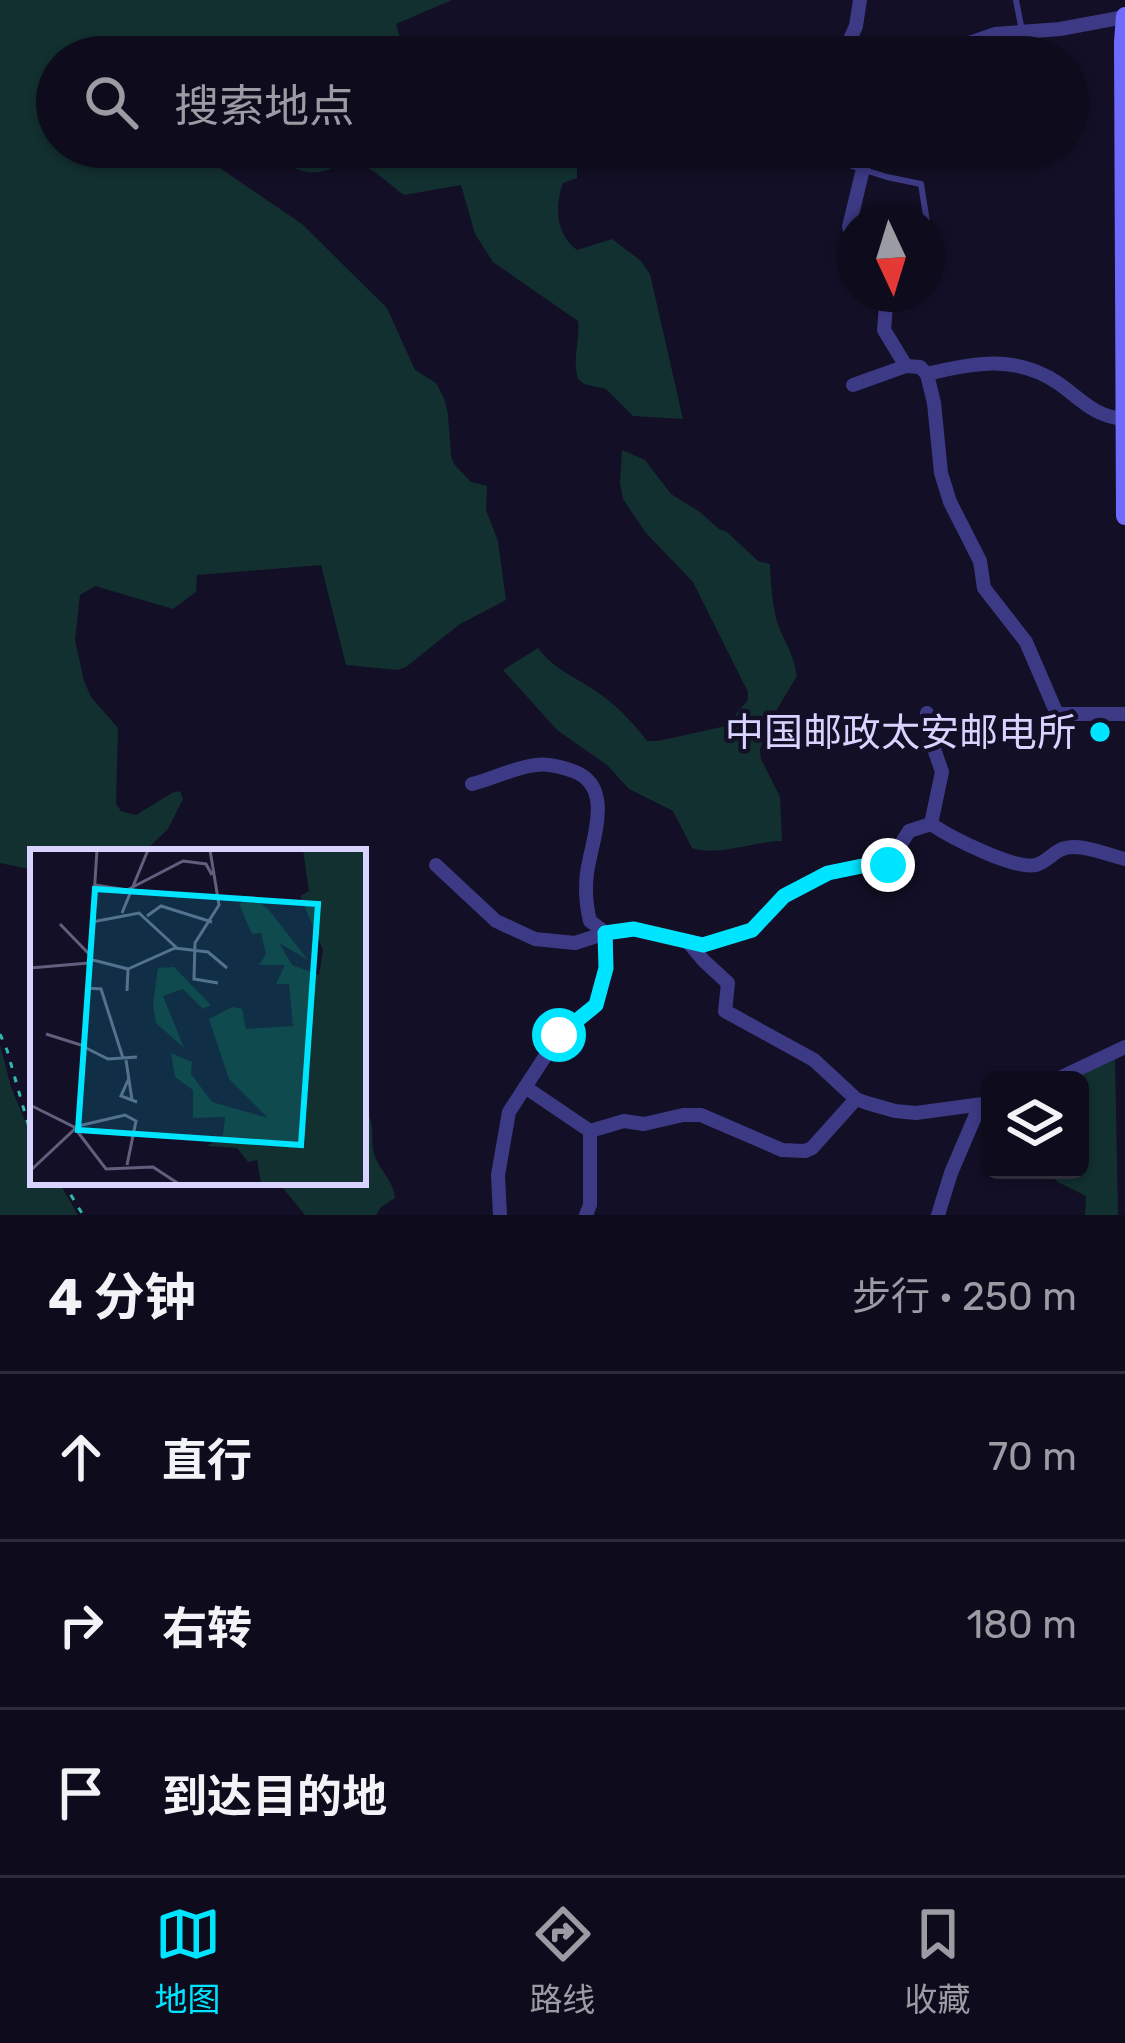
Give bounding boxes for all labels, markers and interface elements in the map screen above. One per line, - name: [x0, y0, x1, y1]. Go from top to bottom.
- search box: [36, 36, 1089, 168]
- icon: search: [78, 69, 144, 135]
- text: 搜索地点: [174, 80, 354, 133]
- north arrow: [837, 204, 945, 312]
- place label: 中国邮政太安邮电所: [725, 710, 1076, 756]
- marker: 中国邮政太安邮电所: [1087, 719, 1113, 745]
- route end: [861, 838, 915, 892]
- inset map: [30, 849, 366, 1185]
- route start: [532, 1008, 586, 1062]
- map controls: [981, 1071, 1089, 1179]
- button: layers: [981, 1071, 1089, 1179]
- text: 4 分钟: [48, 1267, 196, 1328]
- text: 步行 · 250 m: [852, 1274, 1077, 1320]
- icon: ahead: [48, 1424, 114, 1490]
- text: 直行: [162, 1434, 252, 1487]
- text: 70 m: [988, 1434, 1077, 1480]
- icon: right: [48, 1592, 114, 1658]
- text: 右转: [162, 1602, 252, 1655]
- text: 180 m: [967, 1602, 1077, 1648]
- icon: arrive: [48, 1760, 114, 1826]
- text: 到达目的地: [162, 1770, 387, 1823]
- tab: 地图: [155, 1901, 221, 2021]
- tab: 路线: [530, 1901, 596, 2021]
- tab: 收藏: [905, 1901, 971, 2021]

